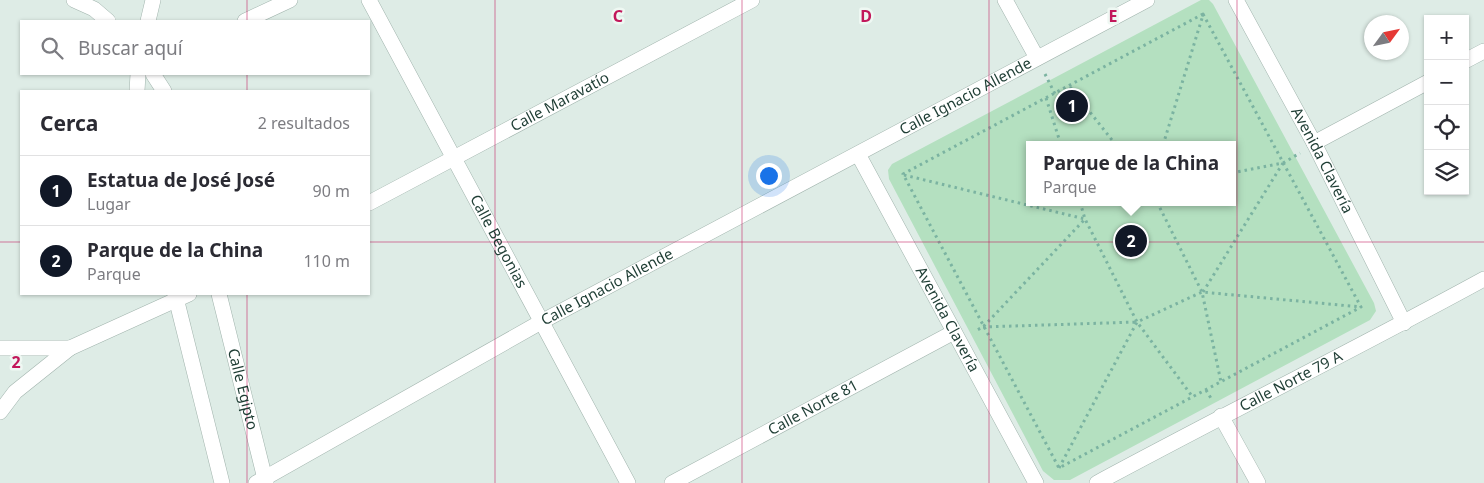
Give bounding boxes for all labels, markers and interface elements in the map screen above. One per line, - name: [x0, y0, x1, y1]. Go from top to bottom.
- text: C: [613, 5, 623, 27]
- text: D: [860, 5, 872, 27]
- text: E: [1109, 5, 1118, 27]
- north arrow: [1364, 15, 1409, 60]
- map controls: [1424, 15, 1469, 195]
- button: +: [1424, 15, 1469, 60]
- search box: [20, 20, 370, 75]
- icon: search: [38, 34, 66, 62]
- text: Buscar aquí: [78, 35, 183, 61]
- street label: Calle Ignacio Allende: [895, 52, 1035, 139]
- button: −: [1424, 60, 1469, 105]
- street label: Calle Maravatío: [507, 67, 612, 135]
- pin: 1: [1056, 87, 1088, 125]
- street label: Avenida Clavería: [1287, 103, 1358, 216]
- button: locate: [1424, 105, 1469, 150]
- text: Cerca: [40, 109, 98, 137]
- text: 2 resultados: [258, 112, 350, 134]
- popup: [1026, 141, 1236, 206]
- text: Parque de la China: [1043, 150, 1219, 176]
- button: layers: [1424, 150, 1469, 195]
- your location: [756, 163, 782, 189]
- text: Estatua de José José: [87, 167, 275, 193]
- text: Parque: [1043, 176, 1097, 198]
- text: 1: [51, 180, 61, 202]
- text: 90 m: [313, 180, 350, 202]
- street label: Calle Begonias: [466, 191, 533, 291]
- text: Lugar: [87, 193, 131, 215]
- pin: 2: [1115, 222, 1147, 260]
- text: Parque de la China: [87, 237, 263, 263]
- street label: Calle Ignacio Allende: [537, 243, 676, 329]
- text: 2: [51, 250, 61, 272]
- text: 110 m: [303, 250, 350, 272]
- text: Parque: [87, 263, 141, 285]
- street label: Avenida Clavería: [912, 263, 985, 375]
- street label: Calle Norte 79 A: [1236, 345, 1346, 415]
- street label: Calle Egipto: [224, 346, 263, 432]
- text: 2: [11, 351, 21, 373]
- street label: Calle Norte 81: [764, 374, 861, 439]

